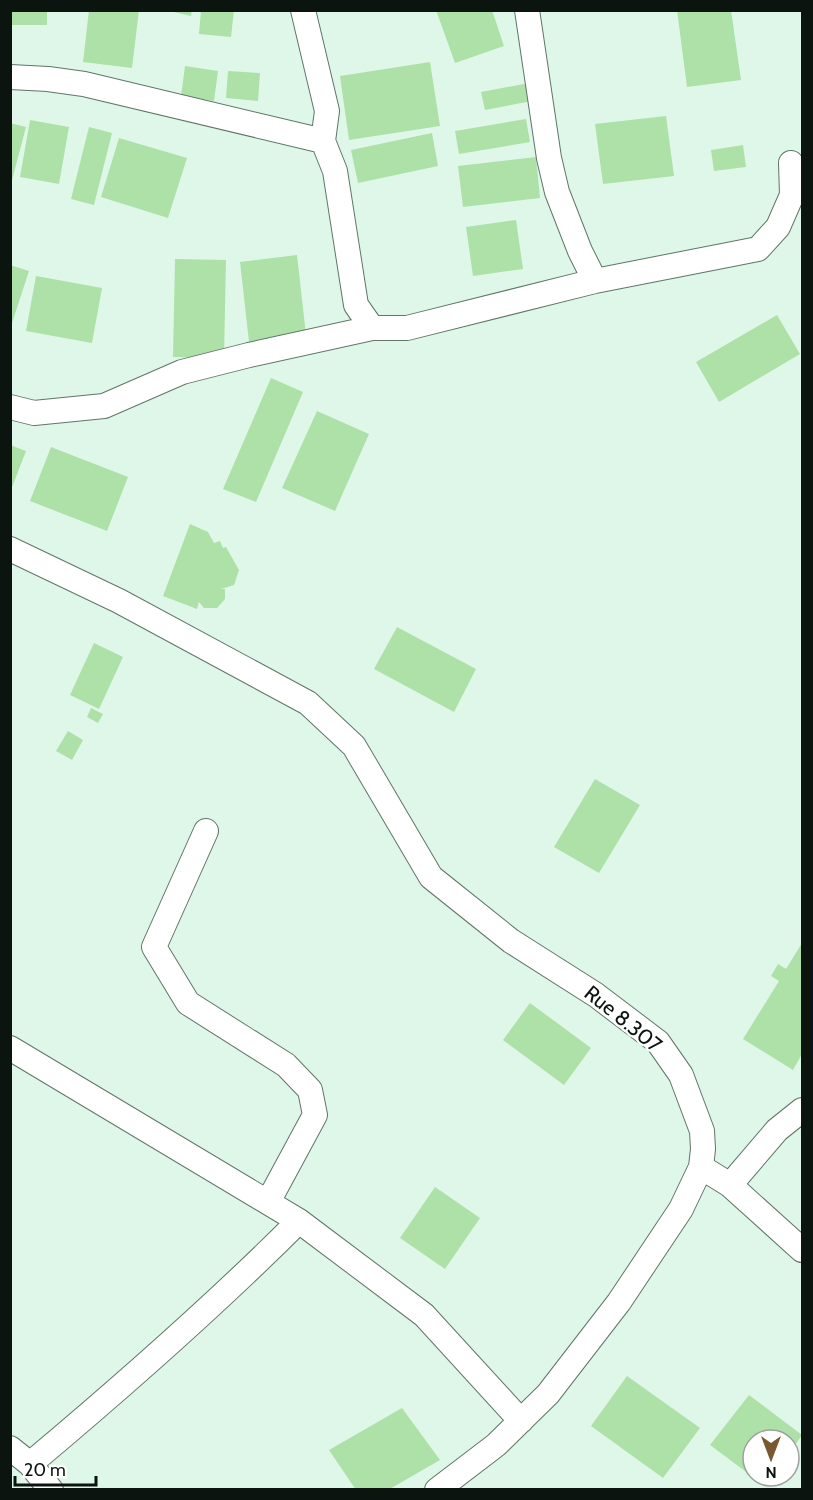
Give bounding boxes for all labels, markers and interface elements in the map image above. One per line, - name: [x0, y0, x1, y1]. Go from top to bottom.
- street label: Rue 8.307: [580, 980, 667, 1058]
- north arrow: [741, 1428, 801, 1488]
- scale bar: [15, 1449, 96, 1487]
- text: 20 m: [24, 1459, 66, 1481]
- text: N: [765, 1463, 777, 1482]

